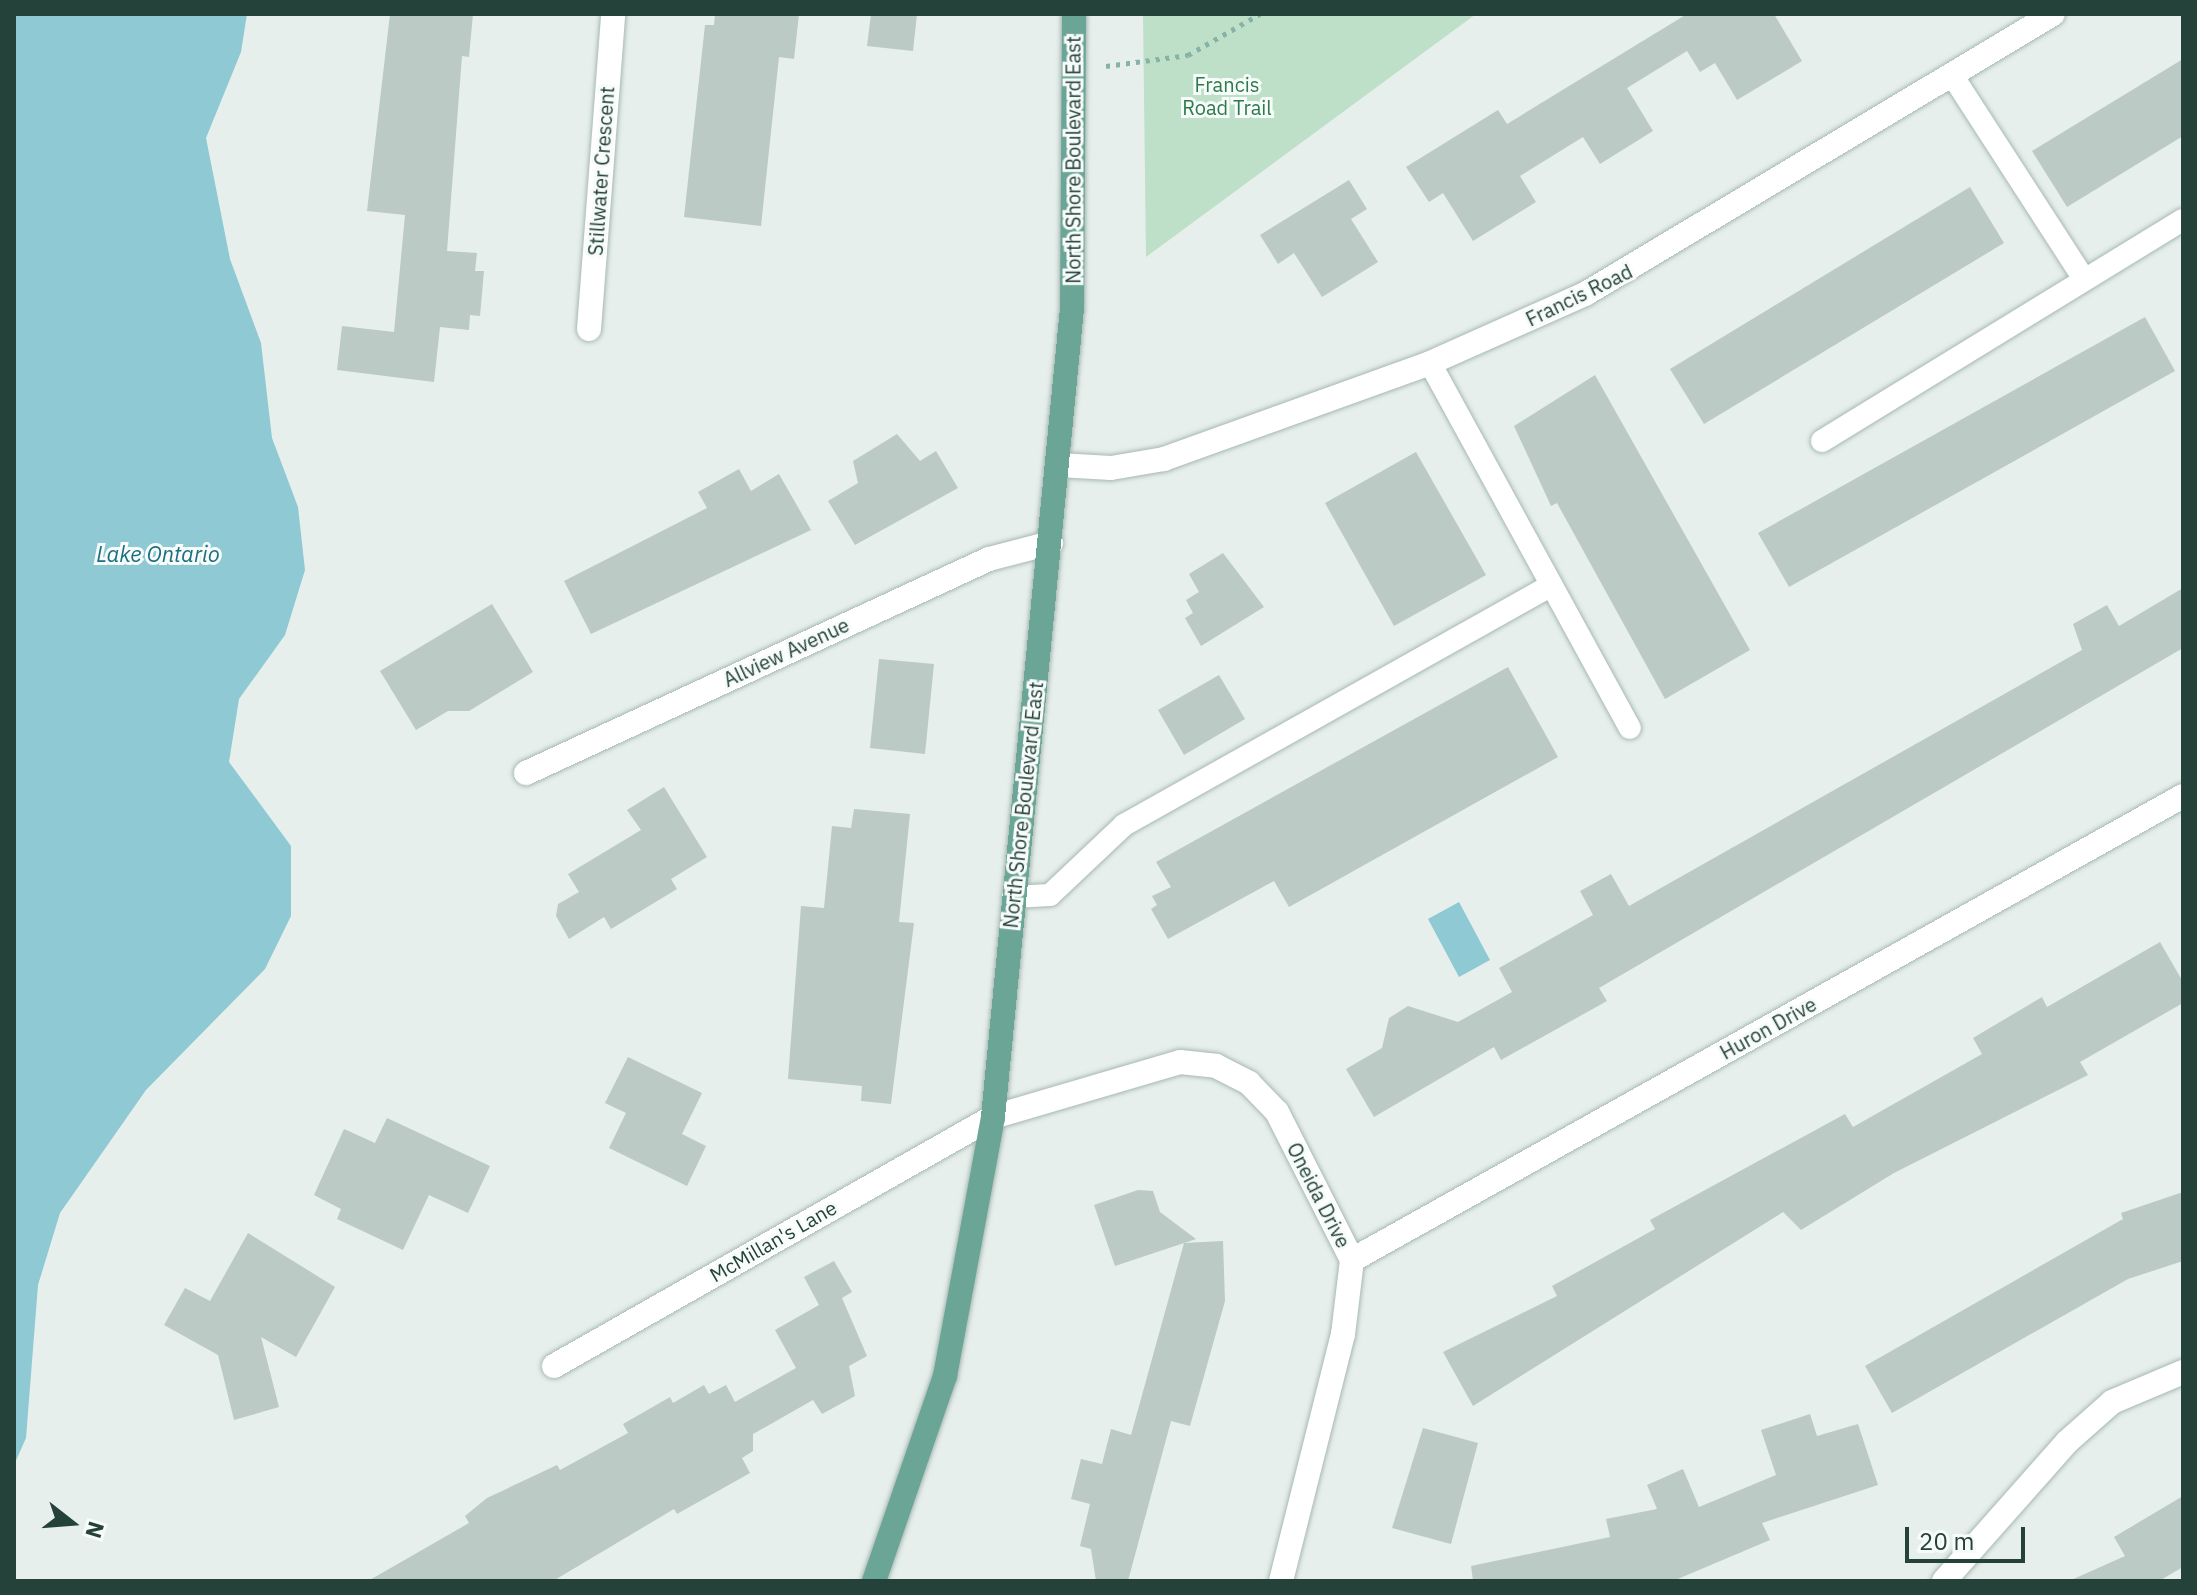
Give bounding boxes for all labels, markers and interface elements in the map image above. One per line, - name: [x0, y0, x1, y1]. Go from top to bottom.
- street label: North Shore Boulevard East: [1061, 36, 1085, 284]
- park label: Francis Road Trail: [1182, 72, 1272, 119]
- street label: Stillwater Crescent: [583, 85, 619, 257]
- street label: Francis Road: [1522, 259, 1636, 331]
- water label: Lake Ontario: [96, 541, 220, 567]
- street label: Allview Avenue: [719, 612, 853, 692]
- street label: North Shore Boulevard East: [998, 681, 1048, 929]
- street label: Huron Drive: [1716, 992, 1820, 1064]
- street label: Oneida Drive: [1282, 1138, 1356, 1252]
- street label: McMillan's Lane: [705, 1195, 841, 1287]
- north arrow: [32, 1483, 112, 1563]
- scale bar: [1909, 1511, 2029, 1561]
- text: N: [79, 1518, 112, 1542]
- text: 20 m: [1919, 1525, 1974, 1557]

